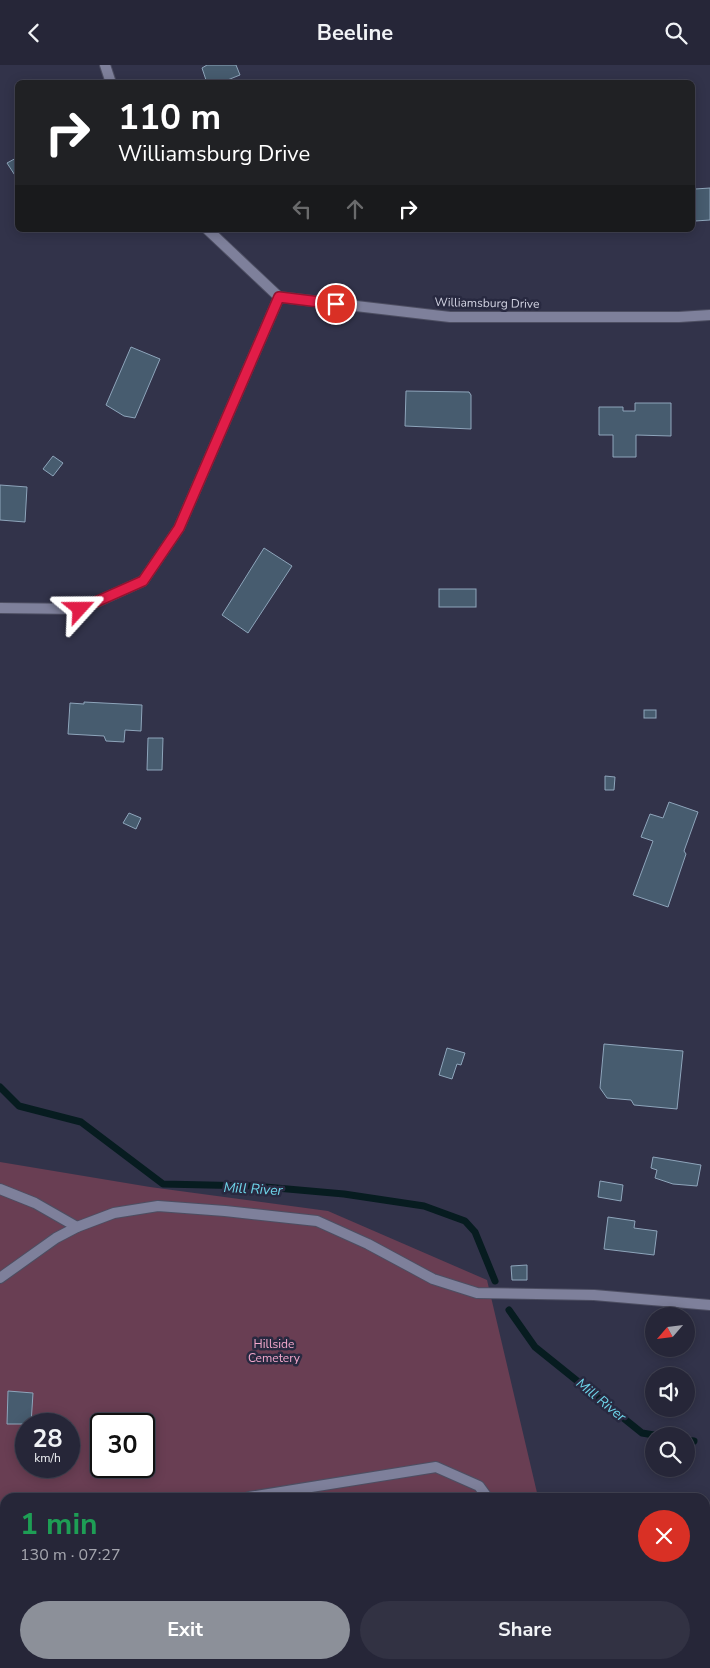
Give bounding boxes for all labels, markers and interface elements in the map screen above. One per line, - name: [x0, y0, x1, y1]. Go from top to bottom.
- text: Beeline: [317, 18, 393, 48]
- icon: back: [20, 19, 48, 47]
- icon: search: [662, 19, 690, 47]
- text: 110 m: [118, 94, 221, 141]
- icon: right: [35, 100, 100, 165]
- text: Williamsburg Drive: [118, 139, 310, 169]
- icon: left: [288, 195, 316, 223]
- icon: ahead: [341, 195, 369, 223]
- icon: right: [394, 195, 422, 223]
- pin: [315, 283, 357, 325]
- icon: arrive: [322, 290, 350, 318]
- street label: Williamsburg Drive: [434, 294, 540, 312]
- position arrow: [53, 582, 105, 634]
- water label: Mill River: [223, 1178, 284, 1200]
- north arrow: [645, 1307, 695, 1357]
- map controls: [645, 1307, 695, 1477]
- park label: Hillside Cemetery: [248, 1336, 301, 1366]
- button: sound: [645, 1367, 695, 1417]
- water label: Mill River: [572, 1374, 631, 1427]
- speed limit sign: 30: [90, 1413, 155, 1478]
- text: 28: [32, 1422, 63, 1456]
- button: search: [645, 1427, 695, 1477]
- text: km/h: [34, 1450, 61, 1466]
- text: 1 min: [20, 1504, 98, 1545]
- button: close: [638, 1510, 690, 1562]
- text: 130 m · 07:27: [20, 1544, 121, 1566]
- button: Exit: [20, 1601, 350, 1659]
- button: Share: [360, 1601, 690, 1659]

